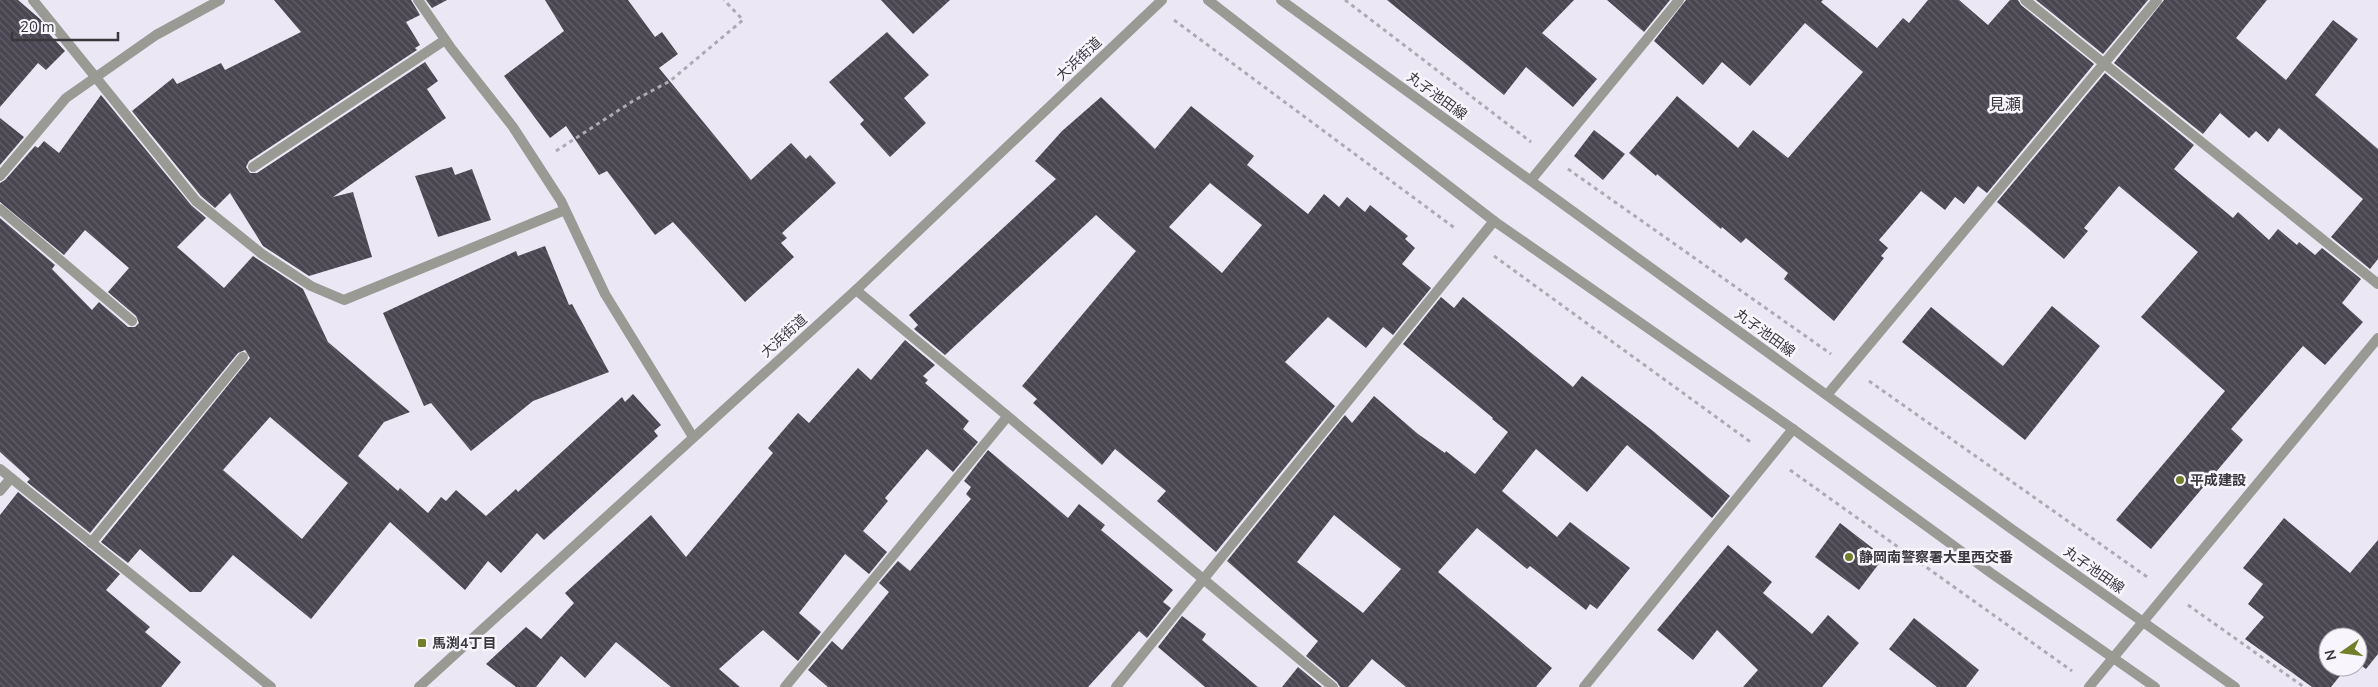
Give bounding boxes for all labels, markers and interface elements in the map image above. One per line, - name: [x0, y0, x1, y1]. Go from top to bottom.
- scale bar: [12, 10, 119, 42]
- text: 20 m: [20, 17, 55, 37]
- street label: 大浜街道: [1052, 33, 1106, 85]
- street label: 丸子池田線: [1403, 68, 1471, 124]
- district label: 見瀬: [1989, 94, 2021, 116]
- street label: 丸子池田線: [1731, 305, 1799, 361]
- street label: 大浜街道: [757, 310, 811, 362]
- place label: 平成建設: [2190, 471, 2246, 490]
- marker: 平成建設: [2174, 474, 2186, 486]
- street label: 丸子池田線: [2060, 542, 2128, 598]
- place label: 静岡南警察署大里西交番: [1859, 548, 2013, 567]
- marker: 静岡南警察署大里西交番: [1843, 551, 1855, 563]
- north arrow: [2318, 627, 2368, 677]
- place label: 馬渕4丁目: [432, 634, 496, 653]
- marker: 馬渕4丁目: [416, 637, 428, 649]
- text: N: [2320, 648, 2341, 662]

